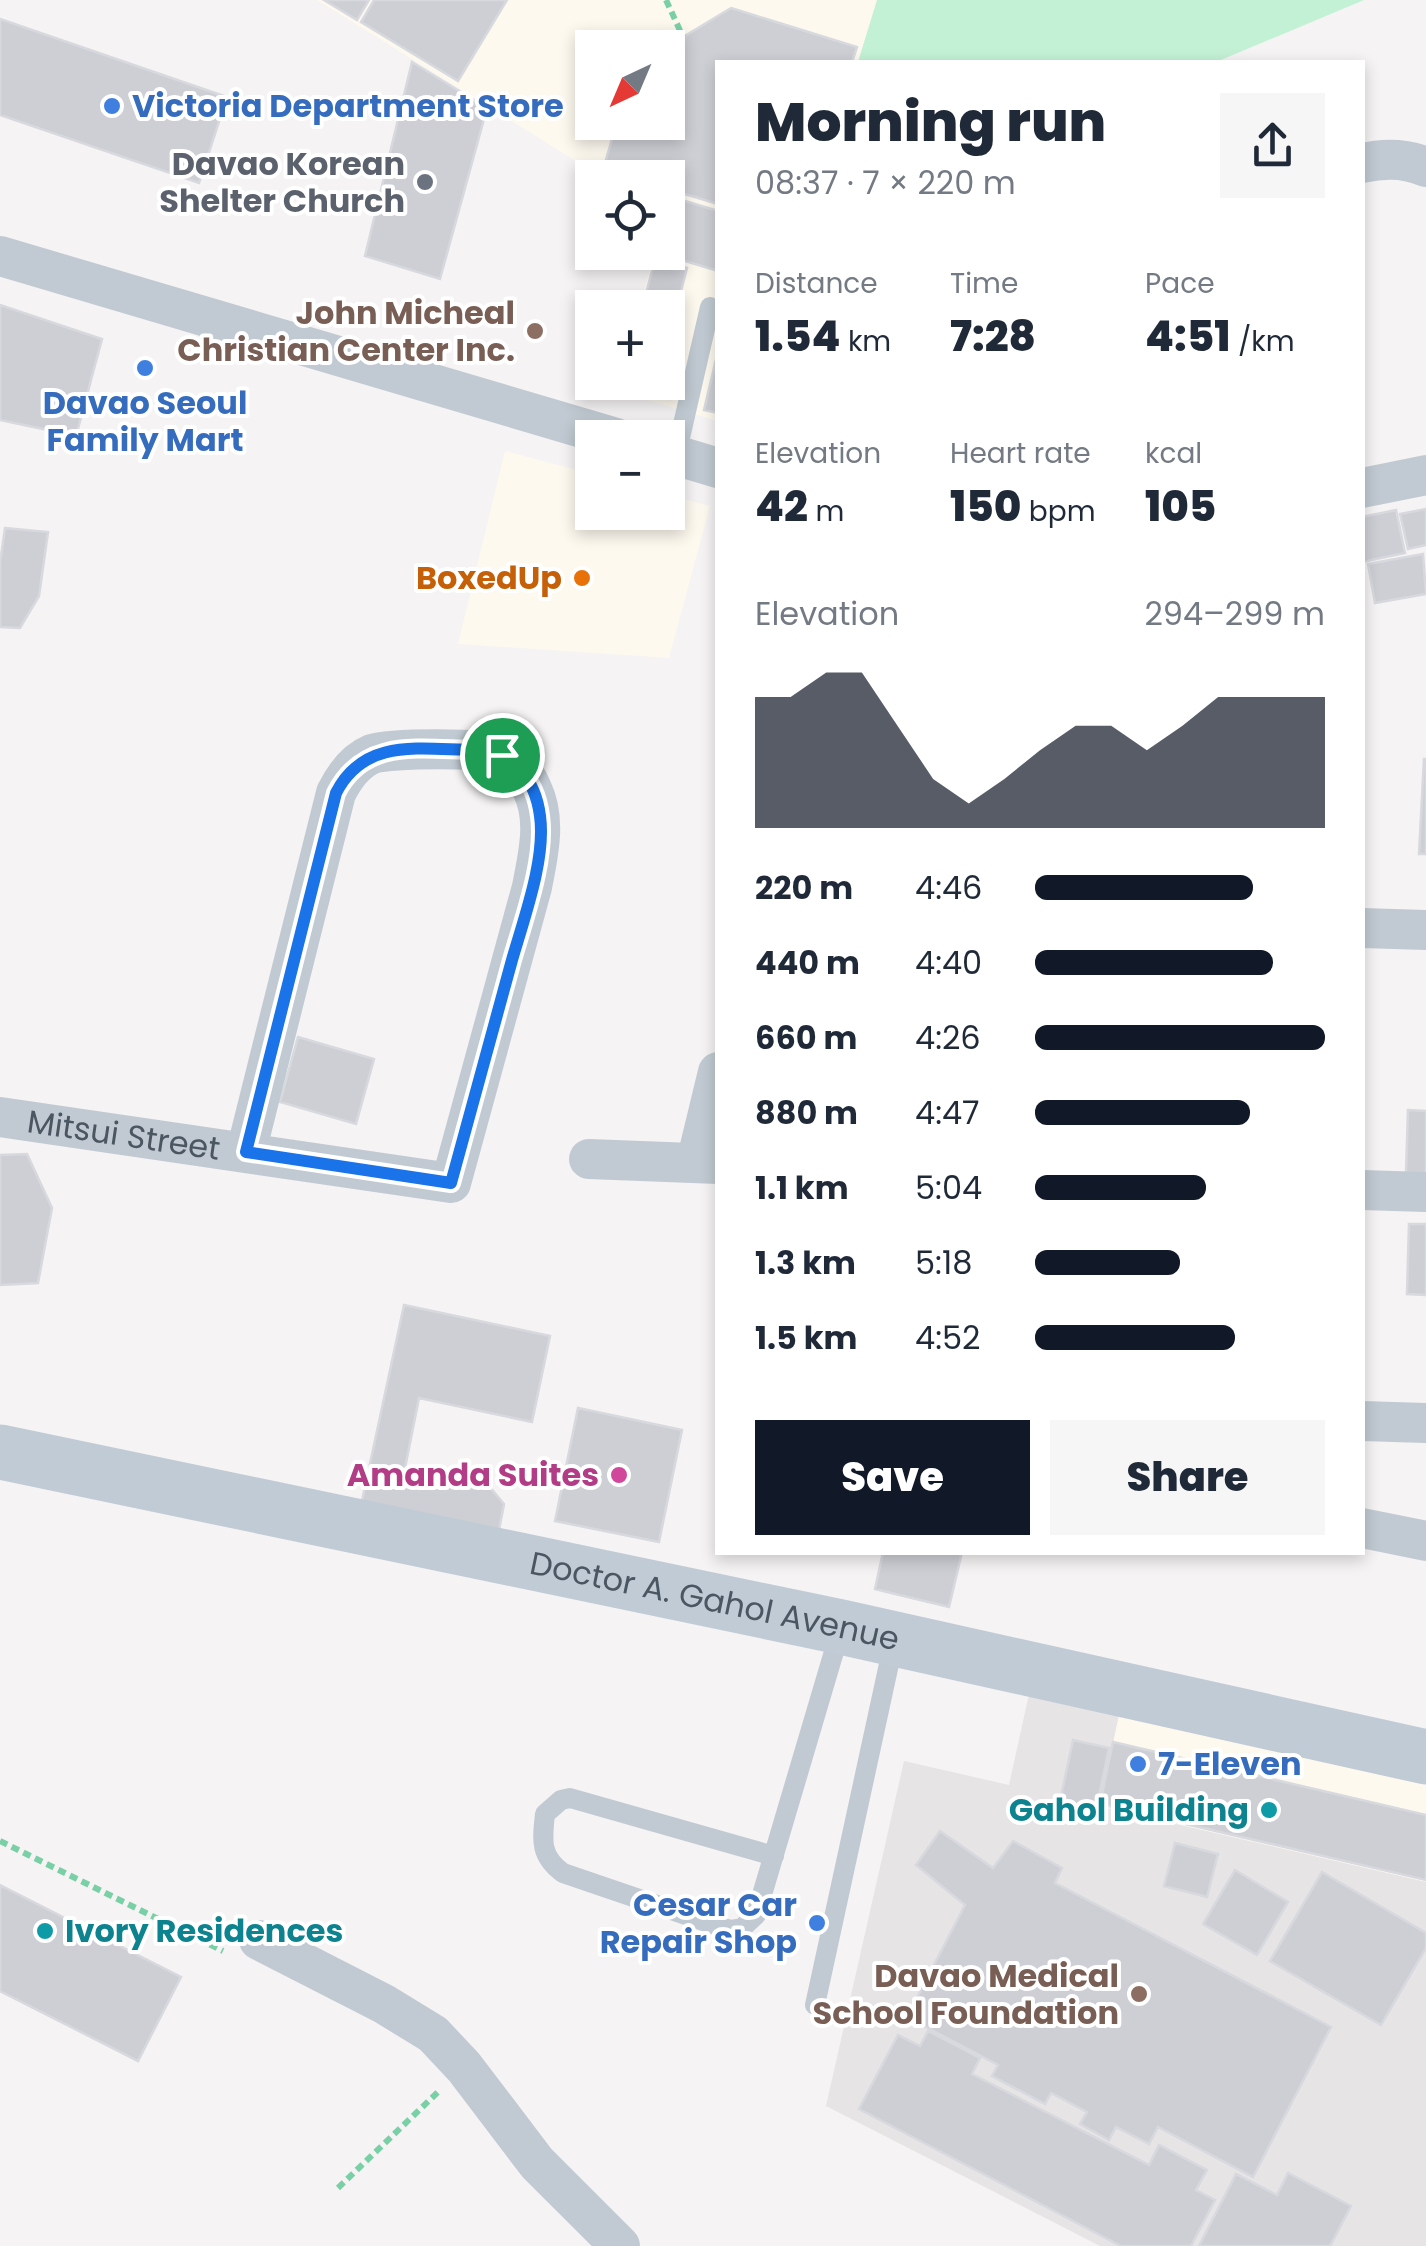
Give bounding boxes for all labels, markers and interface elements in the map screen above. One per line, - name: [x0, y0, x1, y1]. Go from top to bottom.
- north arrow: [575, 30, 685, 140]
- map controls: [575, 30, 685, 530]
- place label: Victoria Department Store: [132, 83, 564, 128]
- text: Morning run: [755, 83, 1106, 160]
- button: share: [1220, 93, 1325, 198]
- marker: Victoria Department Store: [101, 95, 123, 117]
- place label: Davao Korean Shelter Church: [159, 141, 405, 223]
- button: locate: [575, 160, 685, 270]
- text: 08:37 · 7 × 220 m: [755, 160, 1016, 205]
- marker: Davao Korean Shelter Church: [414, 171, 436, 193]
- text: Distance: [755, 264, 878, 303]
- text: Time: [950, 264, 1018, 303]
- text: Pace: [1145, 264, 1215, 303]
- place label: John Micheal Christian Center Inc.: [177, 290, 515, 372]
- button: +: [575, 290, 685, 400]
- text: 1.54: [755, 307, 840, 366]
- text: 7:28: [950, 307, 1036, 366]
- text: 4:51: [1145, 307, 1230, 366]
- marker: John Micheal Christian Center Inc.: [524, 320, 546, 342]
- text: km: [840, 322, 891, 361]
- text: /km: [1230, 322, 1295, 361]
- marker: Davao Seoul Family Mart: [134, 357, 156, 379]
- place label: Davao Seoul Family Mart: [43, 380, 247, 462]
- button: −: [575, 420, 685, 530]
- text: Elevation: [755, 434, 881, 473]
- text: Heart rate: [950, 434, 1091, 473]
- text: kcal: [1145, 434, 1202, 473]
- text: 42: [755, 477, 808, 536]
- text: 150: [950, 477, 1021, 536]
- text: 105: [1145, 477, 1216, 536]
- text: m: [808, 492, 844, 531]
- text: bpm: [1021, 492, 1096, 531]
- place label: BoxedUp: [416, 555, 562, 600]
- marker: BoxedUp: [571, 567, 593, 589]
- text: Elevation: [755, 591, 899, 636]
- text: 294–299 m: [1144, 591, 1325, 636]
- pin: [460, 713, 545, 798]
- icon: arrive: [475, 728, 530, 783]
- text: 220 m: [755, 865, 853, 910]
- text: 4:46: [915, 865, 982, 910]
- text: 440 m: [755, 940, 860, 985]
- text: 4:40: [915, 940, 982, 985]
- text: 660 m: [755, 1015, 857, 1060]
- text: 4:26: [915, 1015, 981, 1060]
- text: 880 m: [755, 1090, 858, 1135]
- text: 4:47: [915, 1090, 980, 1135]
- street label: Mitsui Street: [24, 1098, 223, 1171]
- text: 1.1 km: [755, 1165, 849, 1210]
- text: 5:04: [915, 1165, 982, 1210]
- text: 1.3 km: [755, 1240, 856, 1285]
- text: 5:18: [915, 1240, 972, 1285]
- text: 1.5 km: [755, 1315, 857, 1360]
- text: 4:52: [915, 1315, 980, 1360]
- button: Save: [755, 1420, 1030, 1535]
- button: Share: [1050, 1420, 1325, 1535]
- place label: Amanda Suites: [347, 1452, 599, 1497]
- marker: Amanda Suites: [608, 1464, 630, 1486]
- street label: Doctor A. Gahol Avenue: [526, 1540, 904, 1661]
- place label: 7-Eleven: [1158, 1741, 1301, 1786]
- marker: 7-Eleven: [1127, 1753, 1149, 1775]
- place label: Gahol Building: [1009, 1787, 1249, 1832]
- marker: Gahol Building: [1258, 1799, 1280, 1821]
- place label: Cesar Car Repair Shop: [600, 1882, 797, 1964]
- place label: Ivory Residences: [65, 1908, 343, 1953]
- marker: Cesar Car Repair Shop: [806, 1912, 828, 1934]
- marker: Ivory Residences: [34, 1920, 56, 1942]
- place label: Davao Medical School Foundation: [813, 1953, 1119, 2035]
- marker: Davao Medical School Foundation: [1128, 1983, 1150, 2005]

